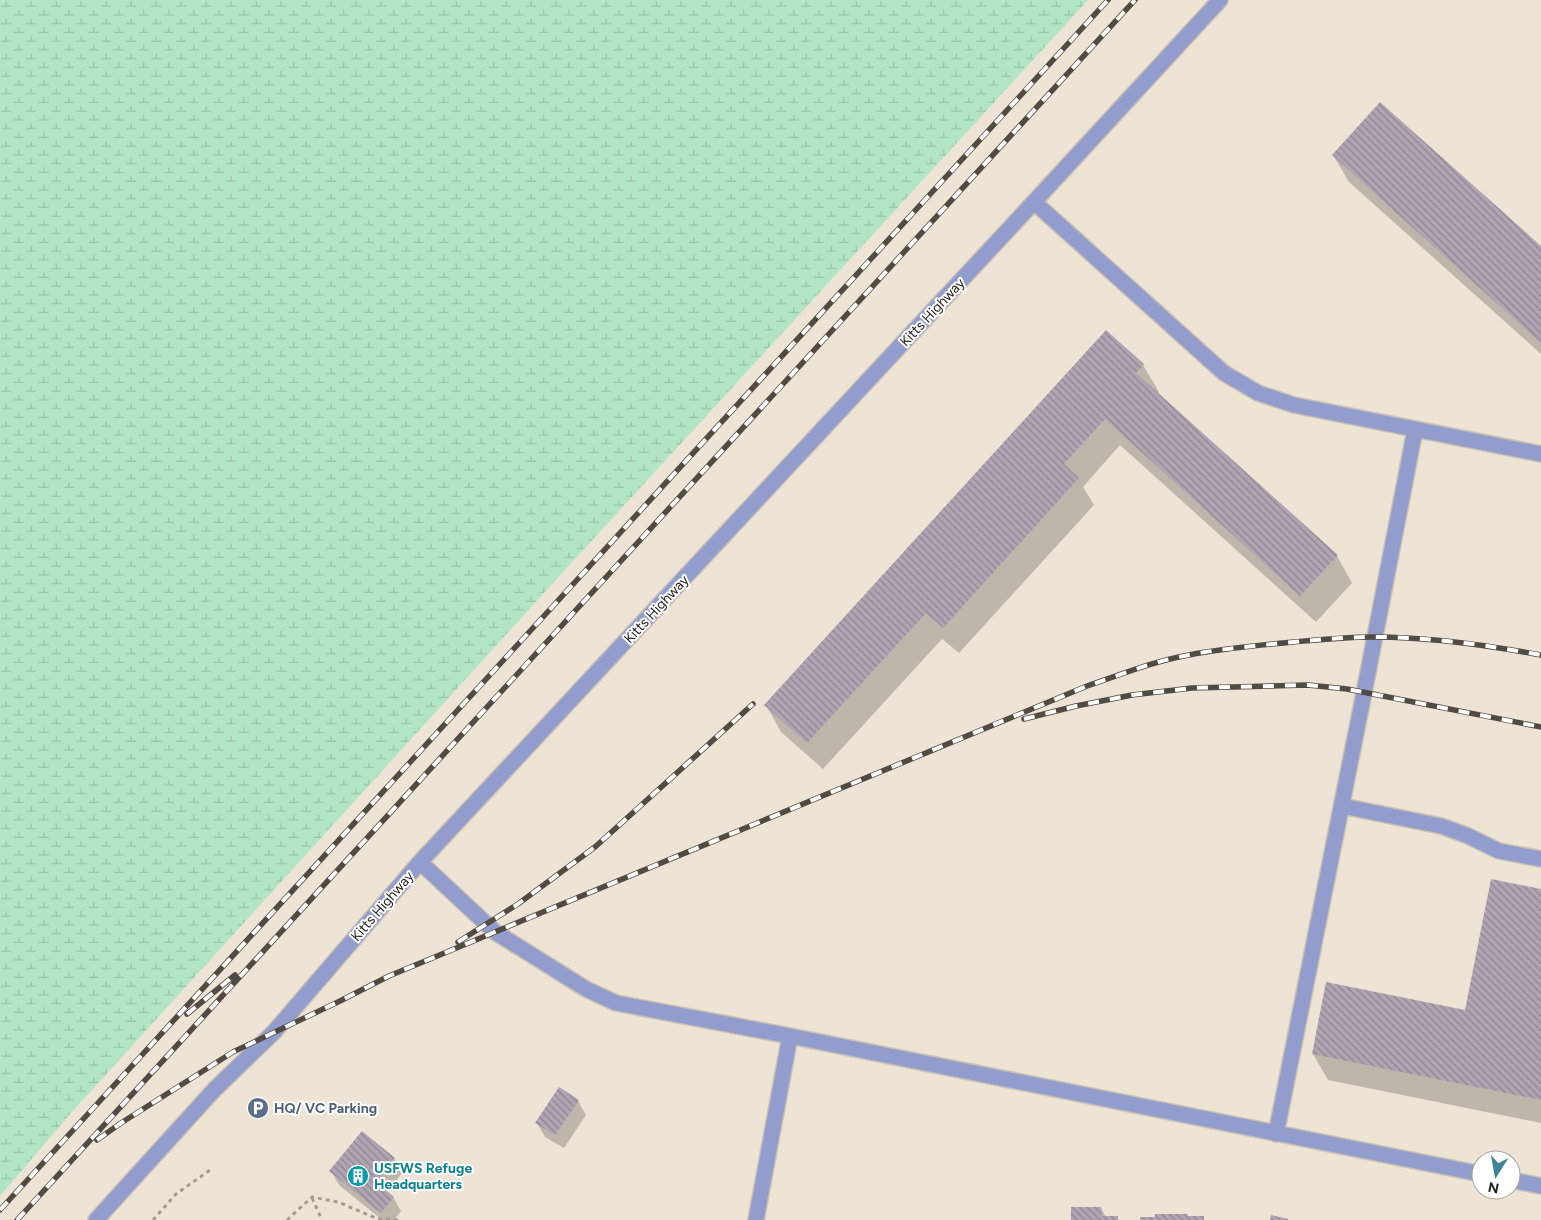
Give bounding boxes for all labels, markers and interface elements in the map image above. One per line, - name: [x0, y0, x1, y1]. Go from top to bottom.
- street label: Kitts Highway: [896, 274, 969, 350]
- street label: Kitts Highway: [620, 571, 693, 647]
- street label: Kitts Highway: [347, 867, 418, 945]
- parking icon: HQ/ VC Parking: [246, 1096, 270, 1120]
- place label: HQ/ VC Parking: [274, 1100, 377, 1117]
- north arrow: [1471, 1150, 1521, 1200]
- place label: USFWS Refuge Headquarters: [374, 1160, 472, 1193]
- building icon: USFWS Refuge Headquarters: [346, 1164, 370, 1188]
- text: N: [1487, 1178, 1501, 1197]

